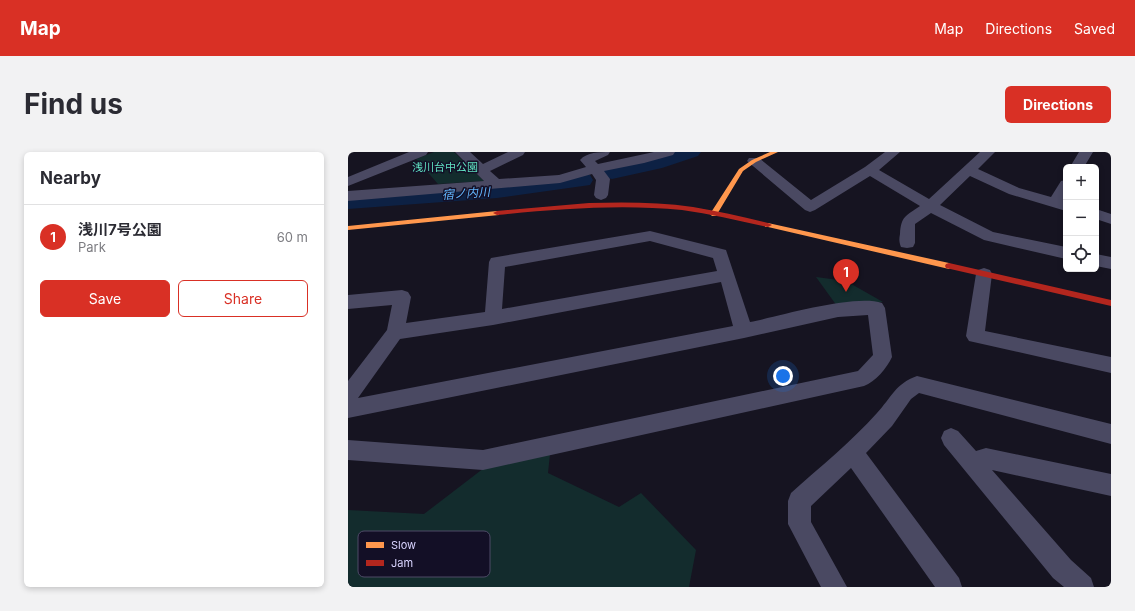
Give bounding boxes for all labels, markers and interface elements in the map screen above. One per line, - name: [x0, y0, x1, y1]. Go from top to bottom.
- text: Map: [20, 17, 61, 40]
- text: Map: [934, 20, 963, 37]
- text: Directions: [985, 20, 1052, 37]
- text: Saved: [1074, 20, 1115, 37]
- button: Directions: [1005, 86, 1111, 123]
- text: Find us: [24, 87, 123, 121]
- park label: 浅川台中公園: [412, 160, 478, 174]
- map controls: [1063, 164, 1099, 272]
- button: +: [1063, 164, 1099, 200]
- text: Nearby: [40, 168, 101, 188]
- water label: 宿ノ内川: [442, 184, 492, 202]
- button: −: [1063, 200, 1099, 236]
- text: 浅川7号公園: [78, 220, 162, 239]
- text: 1: [50, 229, 56, 245]
- text: 60 m: [277, 229, 308, 245]
- button: locate: [1063, 236, 1099, 272]
- text: Park: [78, 239, 106, 255]
- pin: 1: [833, 259, 859, 292]
- button: Save: [40, 280, 170, 317]
- button: Share: [178, 280, 308, 317]
- your location: [773, 366, 793, 386]
- legend: [358, 531, 490, 577]
- text: Slow: [391, 538, 416, 552]
- text: Jam: [391, 556, 413, 570]

